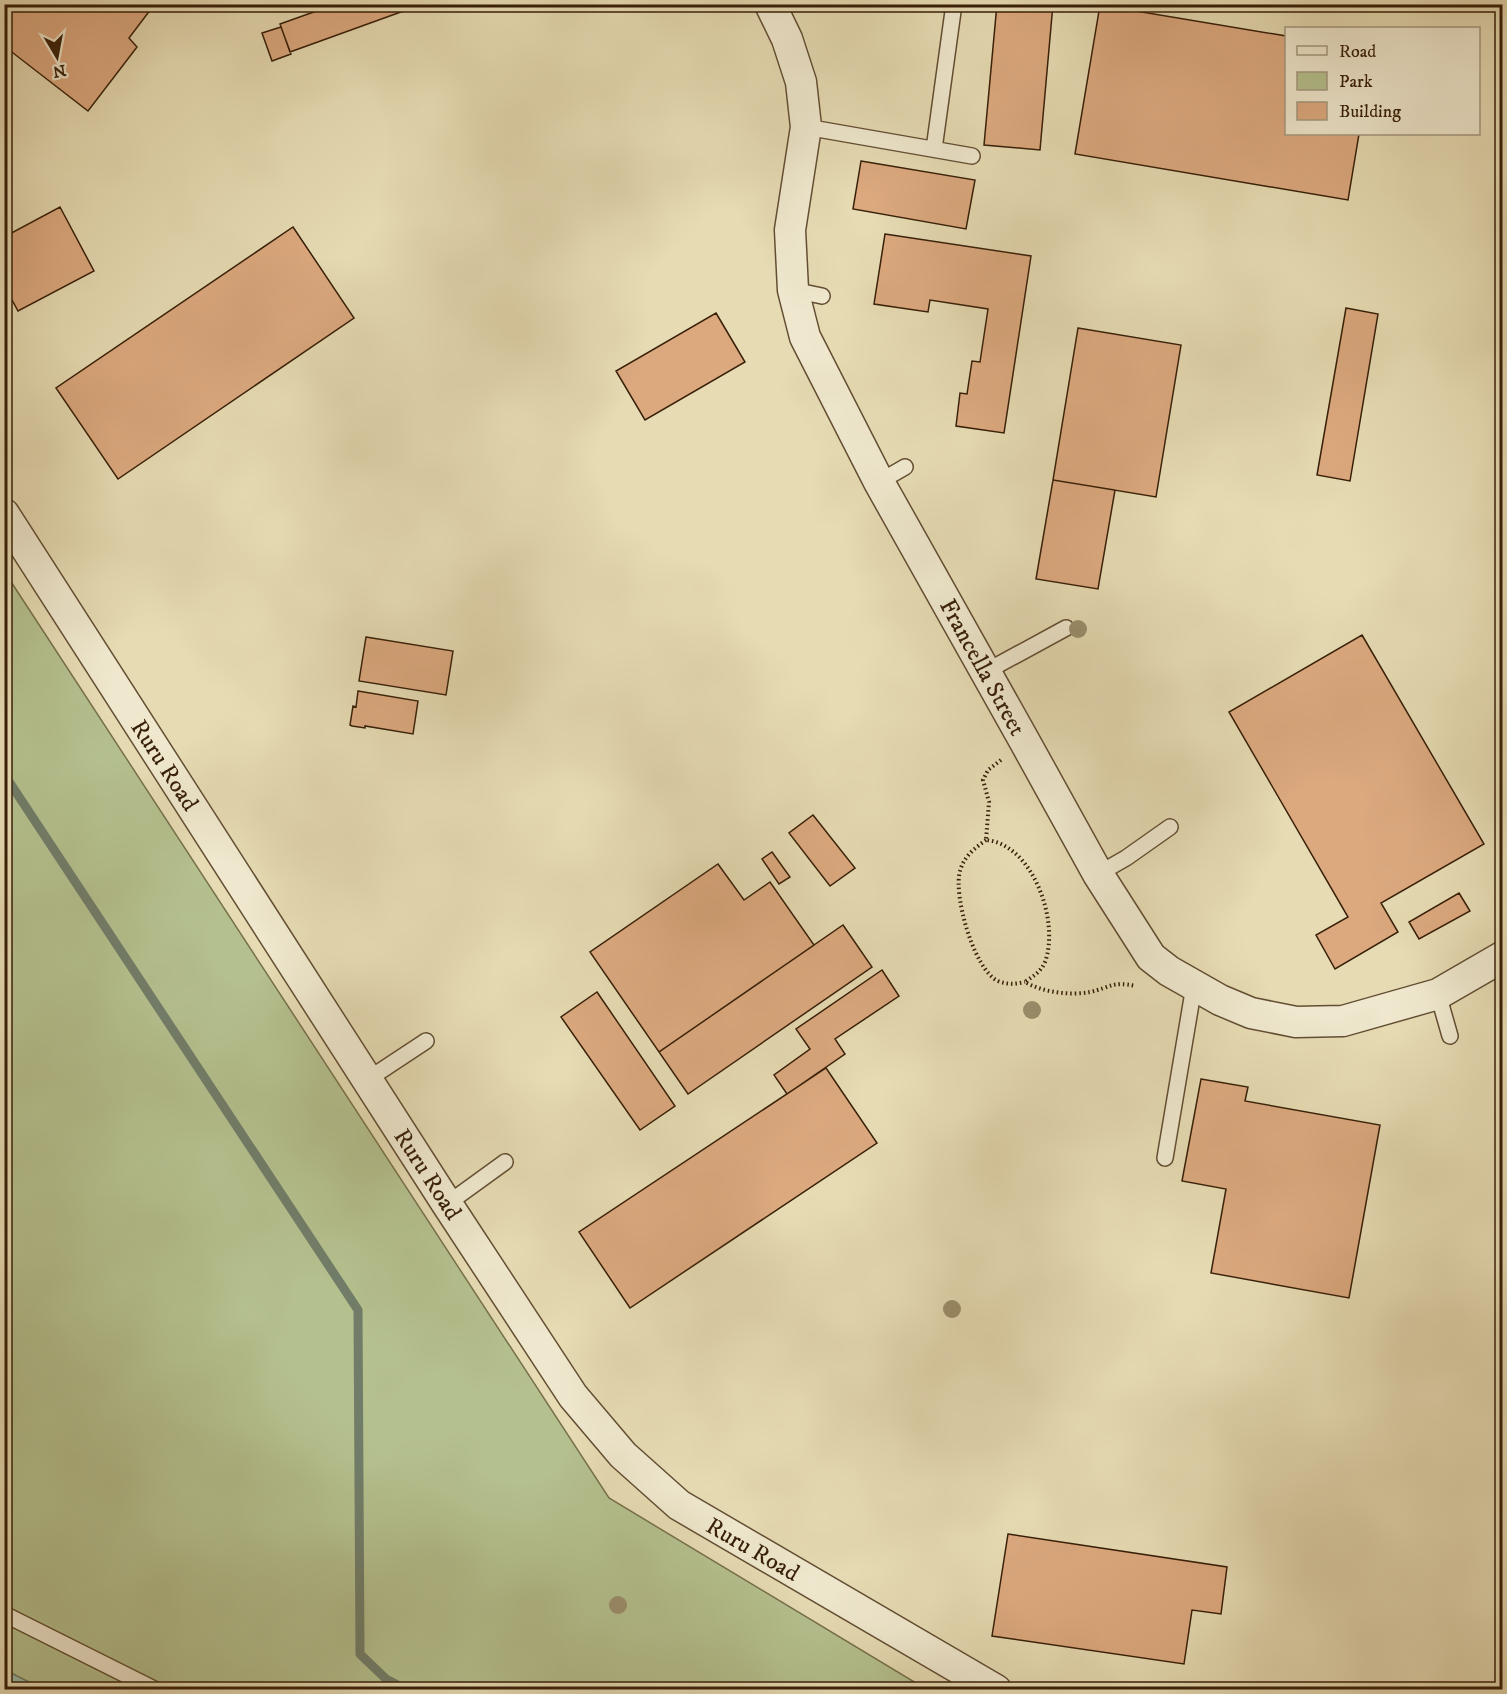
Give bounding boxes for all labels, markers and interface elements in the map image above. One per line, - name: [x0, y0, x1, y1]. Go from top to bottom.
- north arrow: [27, 27, 87, 87]
- legend: [1285, 27, 1480, 135]
- text: Road: [1339, 41, 1376, 63]
- text: N: [51, 60, 68, 82]
- text: Park: [1339, 71, 1373, 93]
- text: Building: [1339, 101, 1401, 123]
- street label: Francella Street: [932, 594, 1032, 741]
- street label: Ruru Road: [124, 714, 205, 817]
- street label: Ruru Road: [387, 1123, 468, 1226]
- street label: Ruru Road: [700, 1511, 805, 1589]

